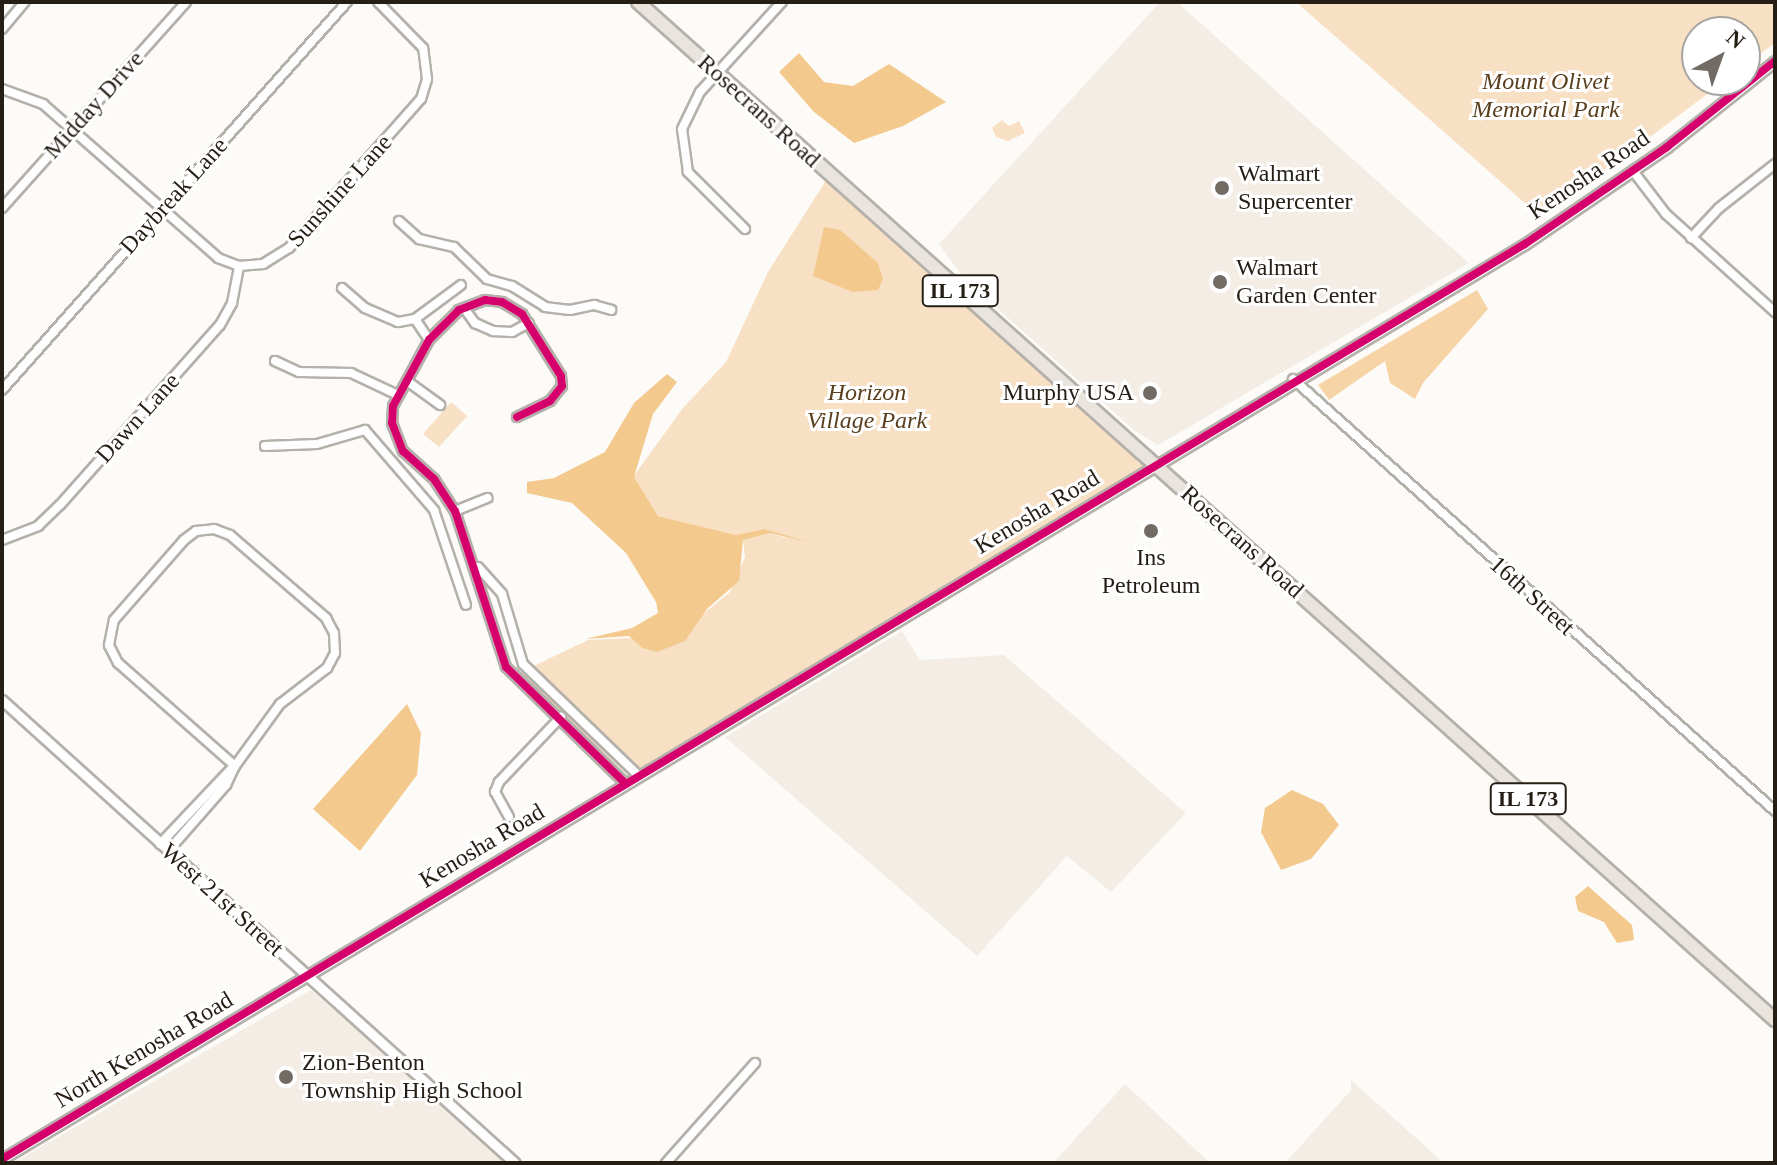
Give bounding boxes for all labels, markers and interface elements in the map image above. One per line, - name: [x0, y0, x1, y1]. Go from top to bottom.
- north arrow: [1681, 16, 1761, 96]
- text: N: [1722, 24, 1750, 54]
- street label: Midday Drive: [38, 45, 150, 165]
- street label: Rosecrans Road: [692, 48, 826, 174]
- park label: Mount Olivet Memorial Park: [1472, 68, 1620, 124]
- street label: Kenosha Road: [1523, 124, 1655, 226]
- street label: Sunshine Lane: [282, 129, 398, 253]
- street label: Daybreak Lane: [114, 132, 234, 260]
- place label: Walmart Supercenter: [1238, 160, 1353, 216]
- marker: Walmart Supercenter: [1213, 179, 1231, 197]
- place label: Walmart Garden Center: [1236, 254, 1377, 310]
- road number: IL 173: [920, 273, 1000, 309]
- marker: Walmart Garden Center: [1211, 273, 1229, 291]
- street label: Dawn Lane: [90, 367, 186, 469]
- park label: Horizon Village Park: [807, 379, 927, 435]
- place label: Murphy USA: [1003, 379, 1134, 407]
- marker: Murphy USA: [1141, 384, 1159, 402]
- street label: Kenosha Road: [969, 463, 1105, 561]
- street label: Rosecrans Road: [1175, 479, 1309, 605]
- marker: Ins Petroleum: [1142, 522, 1160, 540]
- place label: Ins Petroleum: [1102, 544, 1200, 600]
- street label: 16th Street: [1483, 550, 1581, 642]
- road number: IL 173: [1488, 781, 1568, 817]
- street label: Kenosha Road: [414, 797, 550, 895]
- street label: West 21st Street: [155, 837, 289, 963]
- street label: North Kenosha Road: [50, 985, 238, 1115]
- place label: Zion-Benton Township High School: [302, 1049, 523, 1105]
- marker: Zion-Benton Township High School: [277, 1068, 295, 1086]

